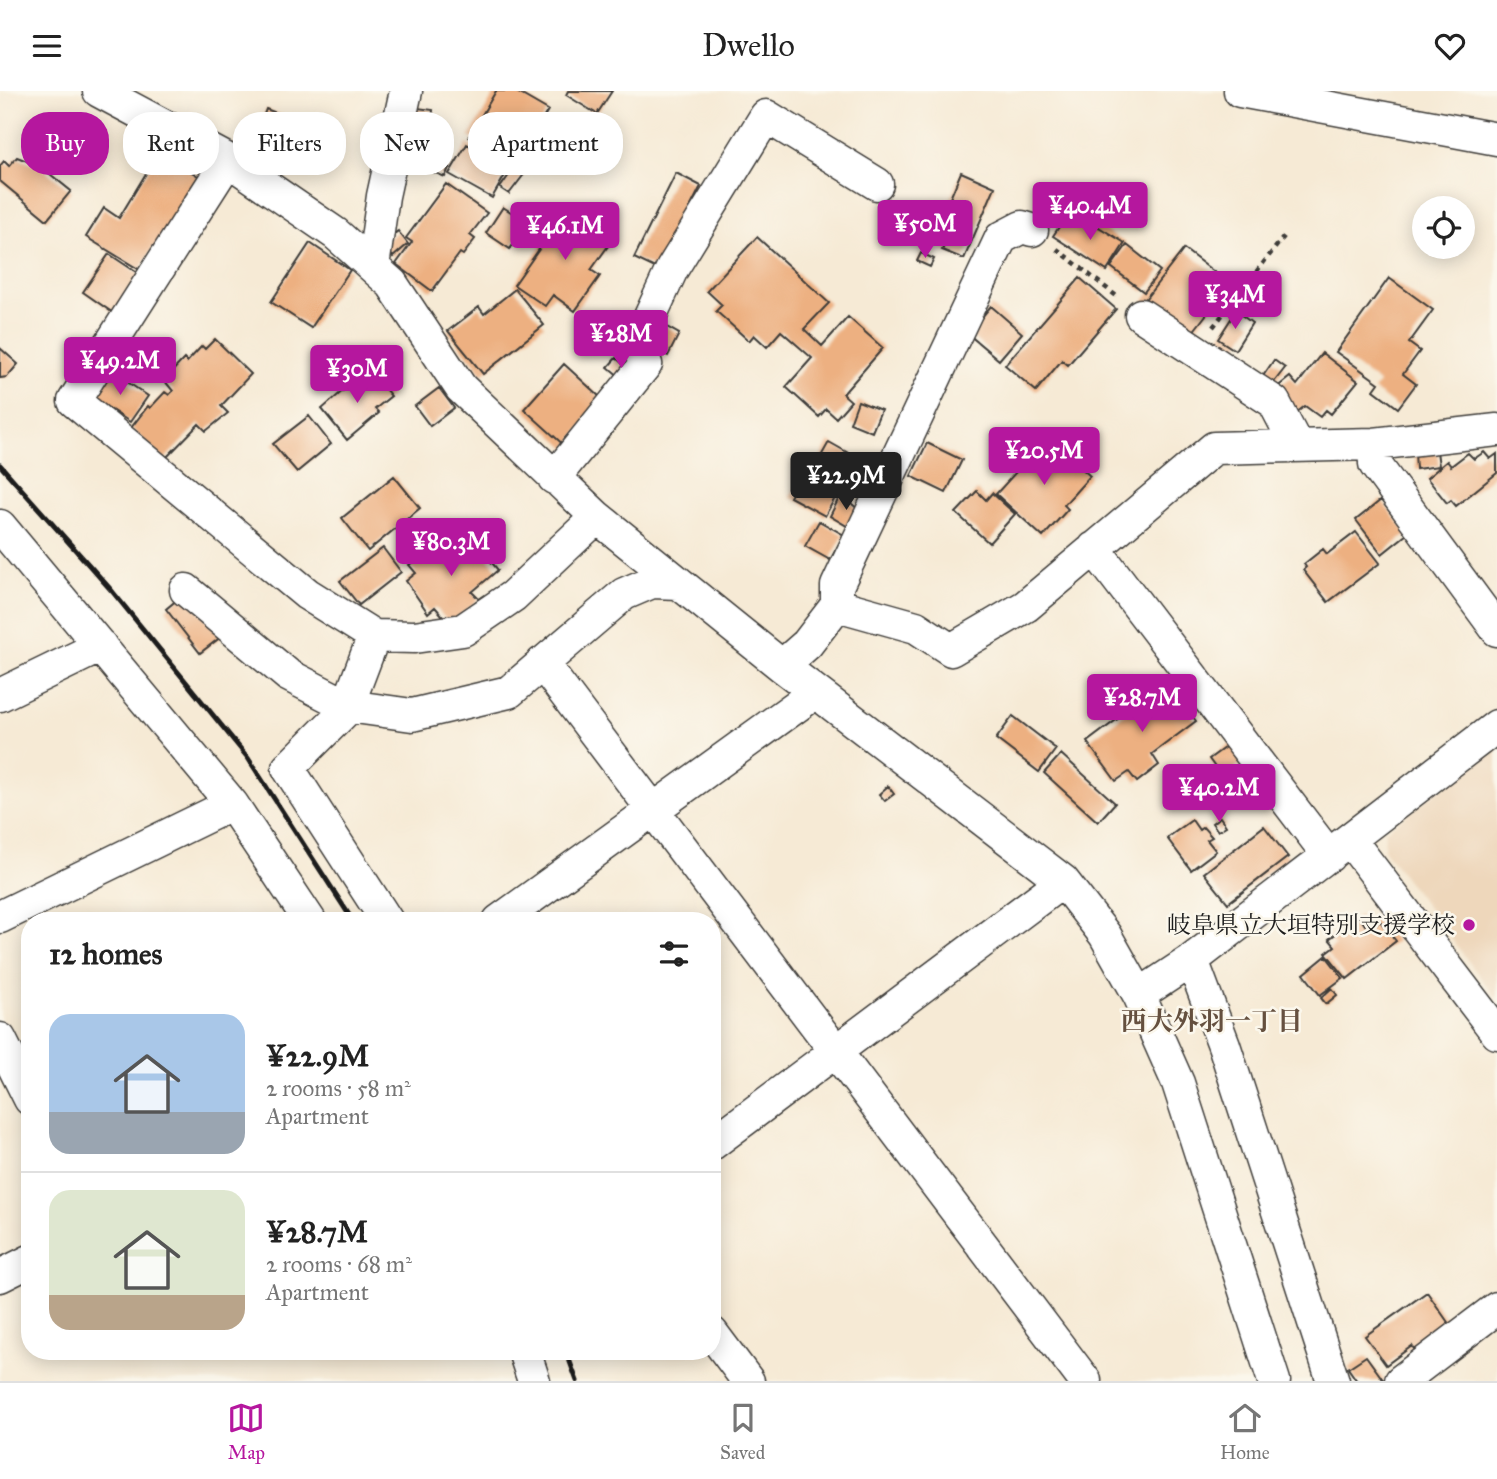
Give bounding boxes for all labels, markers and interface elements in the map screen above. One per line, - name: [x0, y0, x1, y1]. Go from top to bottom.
- text: Dwello: [702, 26, 795, 65]
- icon: menu: [28, 27, 66, 65]
- icon: heart: [1431, 27, 1469, 65]
- chip: Buy: [21, 112, 109, 175]
- chip: Rent: [123, 112, 219, 175]
- chip: Filters: [233, 112, 346, 175]
- chip: New: [360, 112, 454, 175]
- chip: Apartment: [468, 112, 623, 175]
- pin: ¥40.4M: [1033, 183, 1147, 242]
- text: ¥40.4M: [1049, 191, 1131, 219]
- map controls: [1412, 196, 1475, 259]
- button: locate: [1412, 196, 1475, 259]
- pin: ¥50M: [884, 201, 966, 260]
- pin: ¥46.1M: [508, 202, 622, 262]
- text: ¥50M: [894, 209, 956, 237]
- text: ¥46.1M: [526, 211, 604, 239]
- pin: ¥34M: [1194, 271, 1276, 331]
- text: ¥34M: [1205, 280, 1265, 308]
- pin: ¥28M: [580, 310, 662, 370]
- text: ¥28M: [590, 319, 652, 347]
- pin: ¥49.2M: [63, 337, 177, 397]
- pin: ¥30M: [316, 345, 398, 405]
- text: ¥49.2M: [80, 346, 160, 374]
- text: ¥30M: [326, 354, 388, 382]
- pin: ¥20.5M: [987, 427, 1101, 487]
- text: ¥20.5M: [1005, 436, 1083, 464]
- pin: ¥22.9M: [789, 453, 903, 512]
- text: ¥22.9M: [806, 461, 886, 489]
- pin: ¥80.3M: [394, 519, 508, 578]
- text: ¥80.3M: [412, 527, 490, 555]
- pin: ¥28.7M: [1085, 675, 1199, 734]
- text: ¥28.7M: [1103, 683, 1181, 711]
- pin: ¥40.2M: [1162, 765, 1276, 824]
- text: ¥40.2M: [1178, 773, 1260, 801]
- place label: 岐阜県立大垣特別支援学校: [1167, 910, 1455, 940]
- marker: 岐阜県立大垣特別支援学校: [1461, 917, 1477, 933]
- icon: filters: [655, 935, 693, 973]
- text: 12 homes: [49, 936, 162, 972]
- district label: 西大外羽一丁目: [1121, 1005, 1303, 1037]
- text: ¥22.9M: [266, 1038, 369, 1074]
- icon: home: [105, 1042, 189, 1126]
- text: 2 rooms · 58 m²: [266, 1074, 411, 1102]
- text: Apartment: [266, 1102, 369, 1130]
- text: ¥28.7M: [266, 1214, 368, 1250]
- icon: home: [105, 1218, 189, 1302]
- text: 2 rooms · 68 m²: [266, 1250, 412, 1278]
- text: Apartment: [266, 1278, 369, 1306]
- tab: Map: [227, 1399, 265, 1464]
- tab: Saved: [720, 1399, 765, 1464]
- tab: Home: [1220, 1399, 1270, 1464]

